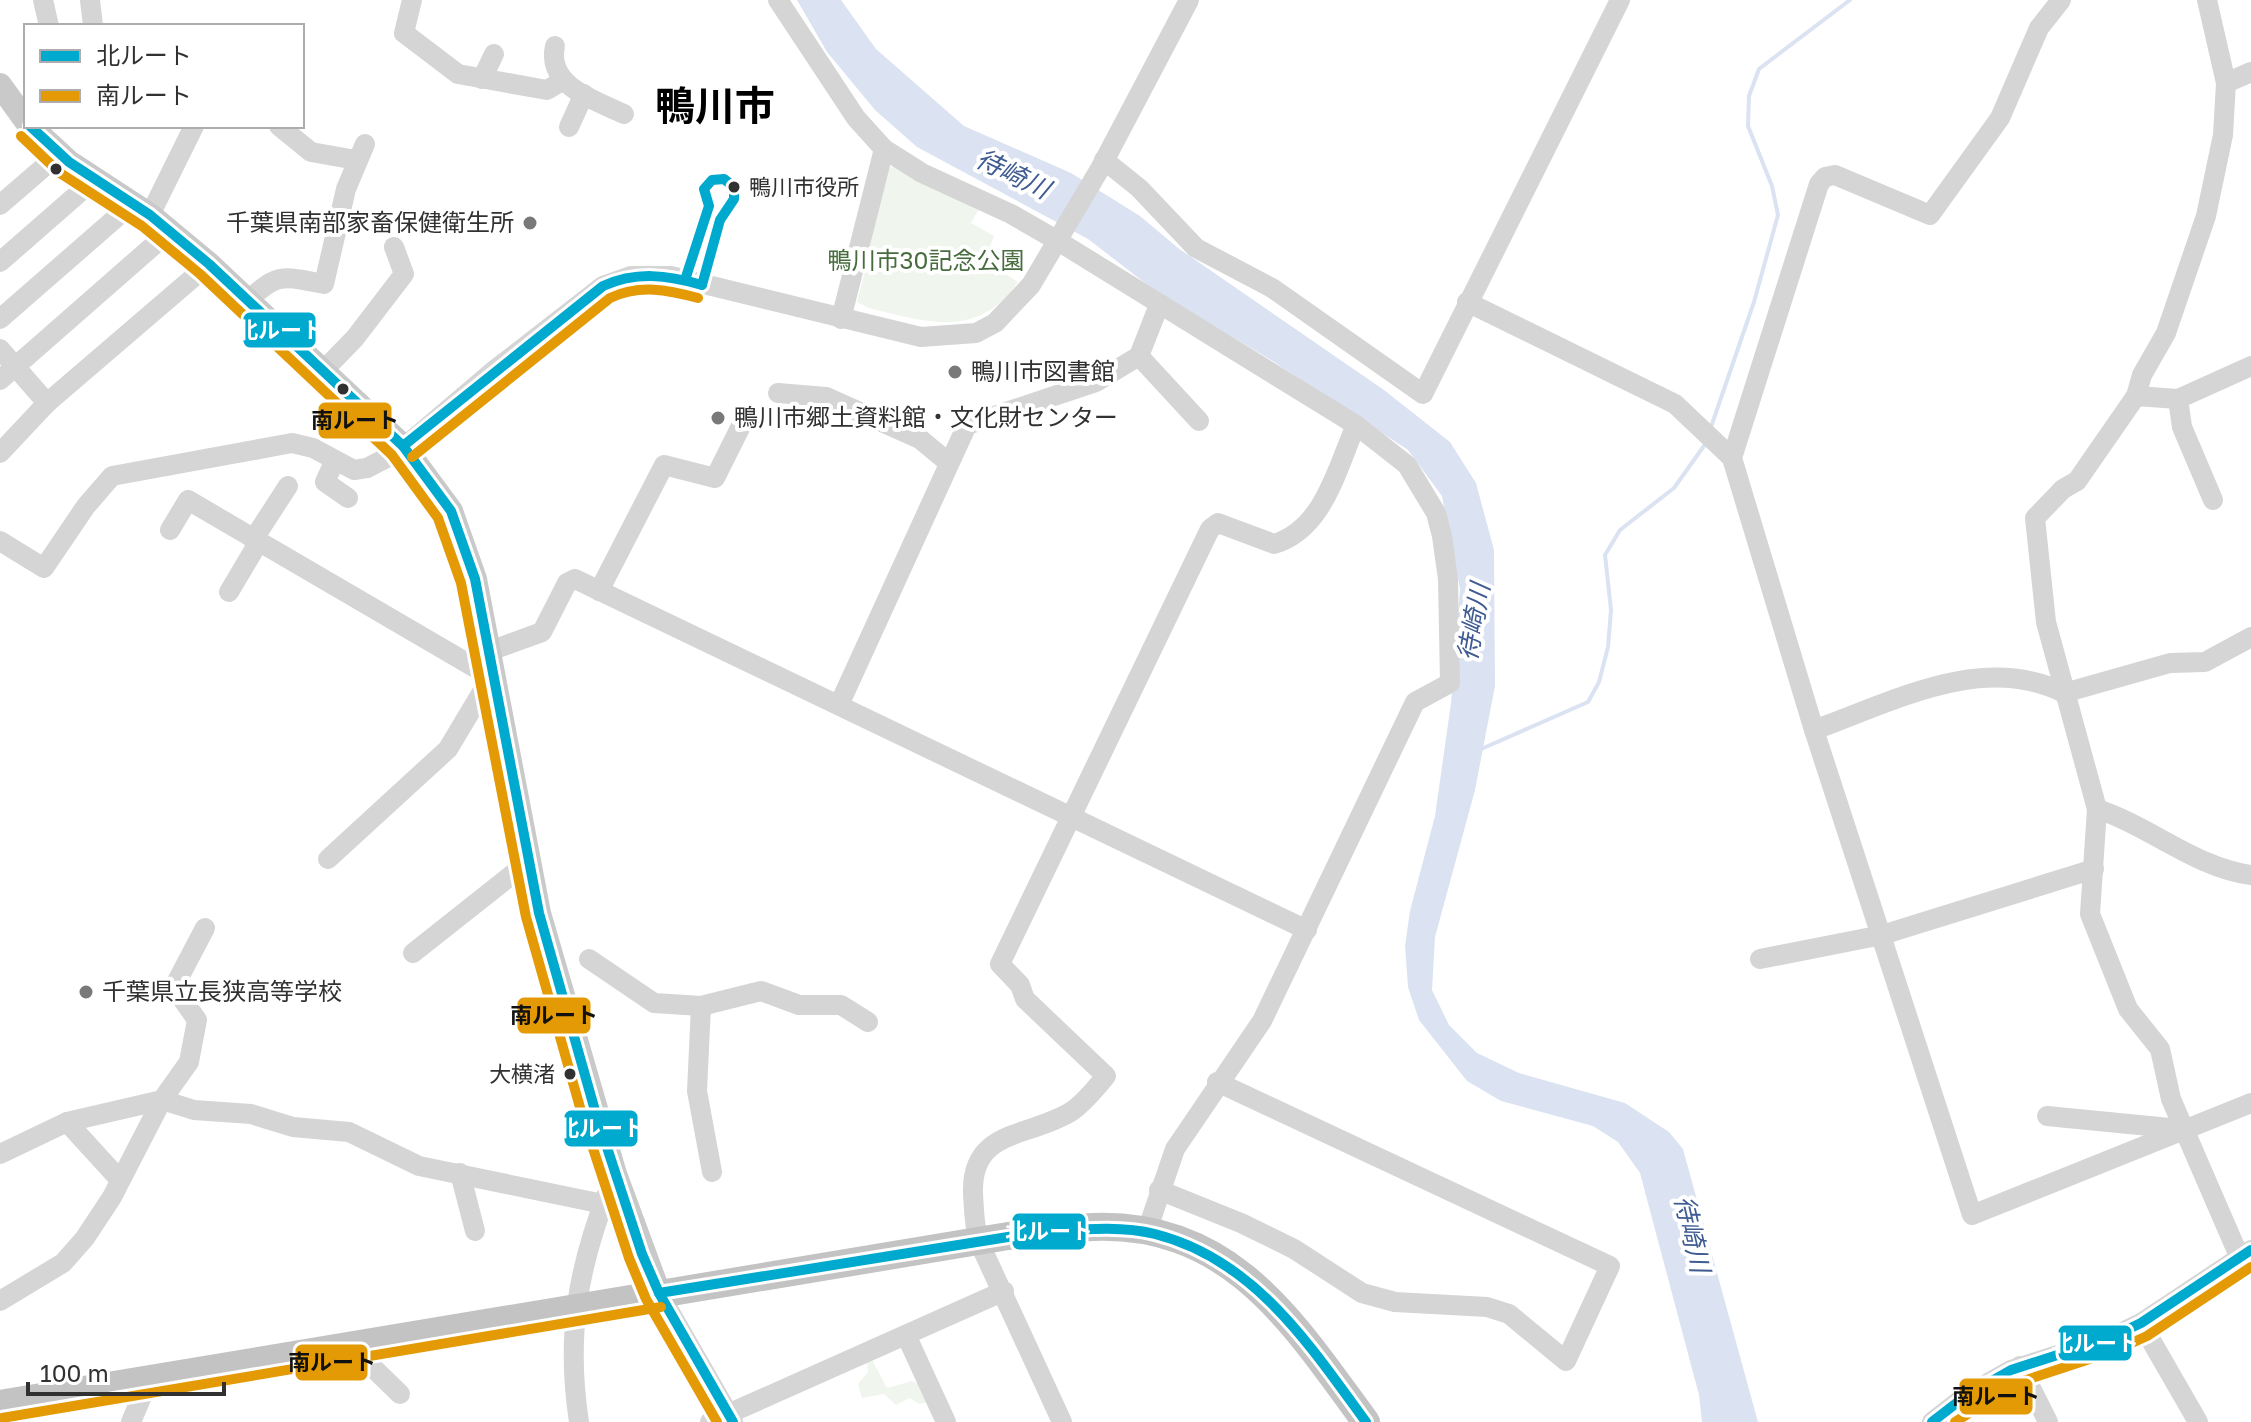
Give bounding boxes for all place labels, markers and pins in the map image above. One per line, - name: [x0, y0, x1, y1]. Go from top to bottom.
- unlabelled marker: [48, 161, 64, 177]
- place label: 鴨川市役所: [749, 173, 859, 200]
- marker: 鴨川市役所: [726, 179, 742, 195]
- place label: 千葉県南部家畜保健衛生所: [226, 207, 514, 236]
- marker: 千葉県南部家畜保健衛生所: [521, 214, 539, 232]
- place label: 鴨川市図書館: [971, 356, 1115, 385]
- marker: 鴨川市図書館: [946, 363, 964, 381]
- unlabelled marker: [335, 381, 351, 397]
- place label: 鴨川市郷土資料館・文化財センター: [734, 402, 1118, 431]
- marker: 鴨川市郷土資料館・文化財センター: [709, 409, 727, 427]
- place label: 千葉県立長狭高等学校: [102, 976, 342, 1005]
- marker: 千葉県立長狭高等学校: [77, 983, 95, 1001]
- place label: 大横渚: [489, 1060, 555, 1087]
- marker: 大横渚: [562, 1066, 578, 1082]

